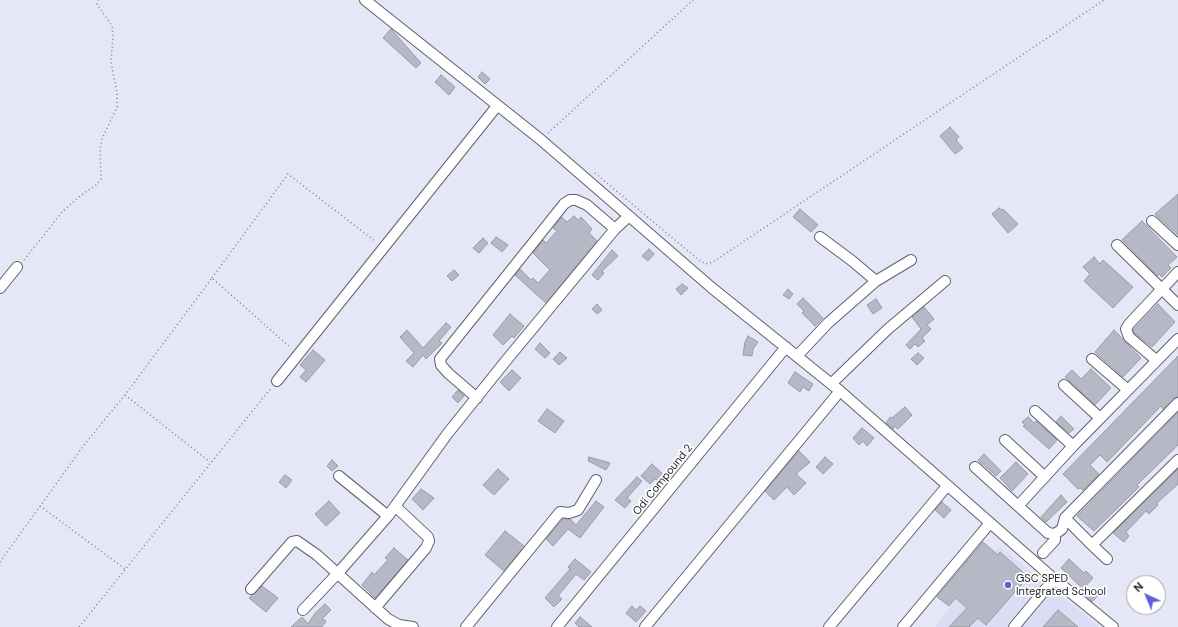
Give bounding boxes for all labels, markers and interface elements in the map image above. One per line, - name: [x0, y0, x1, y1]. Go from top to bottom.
- street label: Odi Compound 2: [630, 442, 696, 518]
- place label: GSC SPED Integrated School: [1016, 572, 1106, 598]
- north arrow: [1126, 575, 1166, 615]
- text: N: [1131, 579, 1146, 595]
- marker: GSC SPED Integrated School: [1003, 580, 1013, 590]

